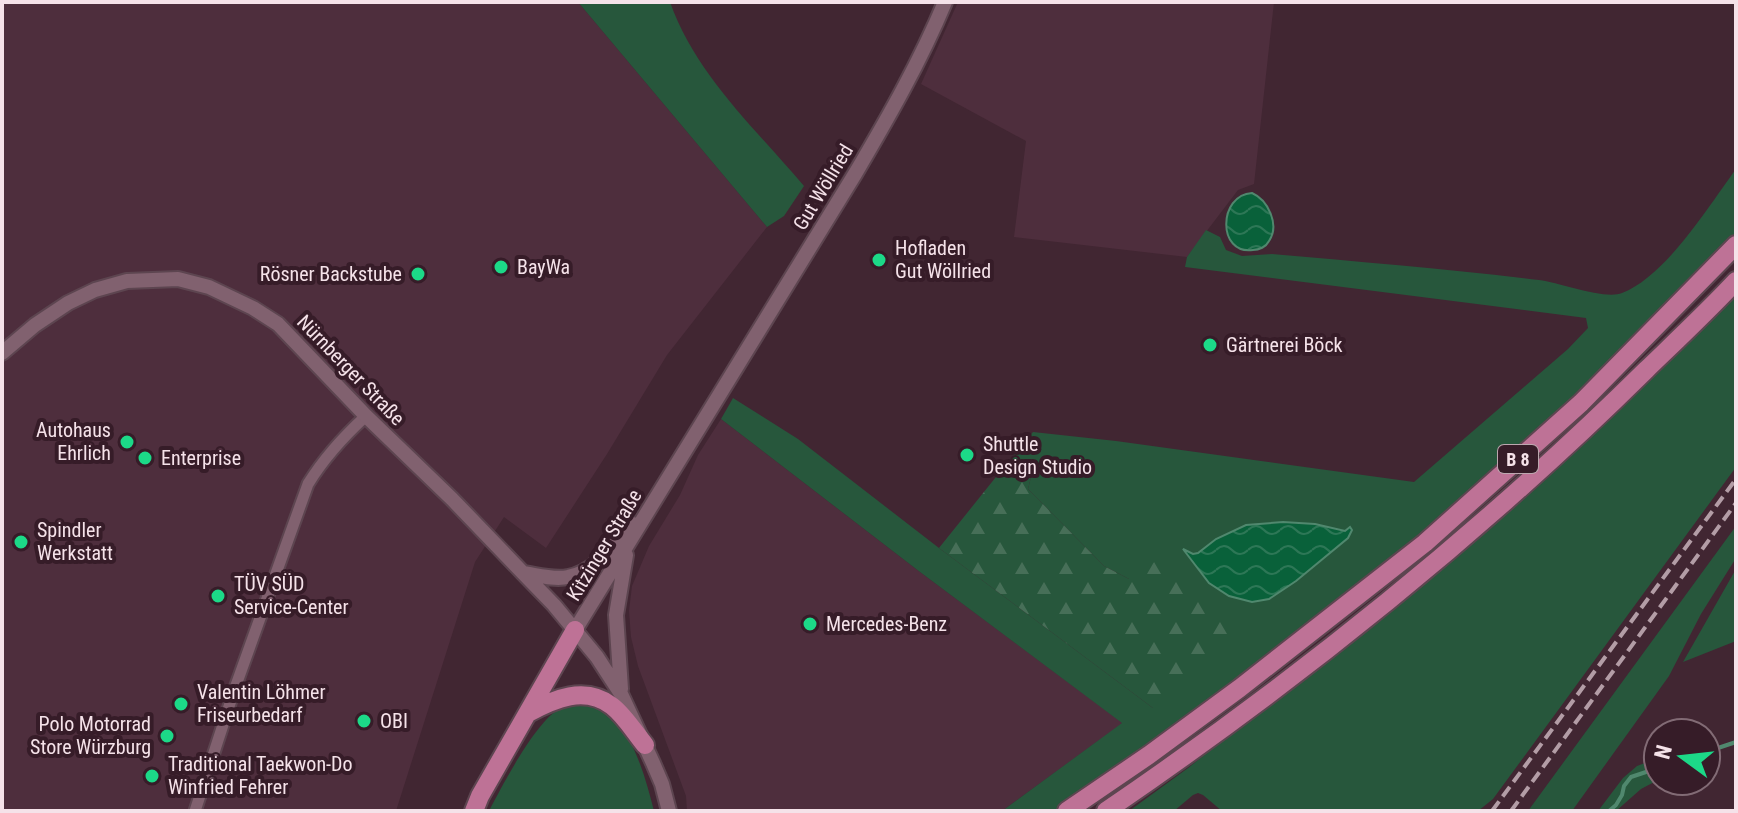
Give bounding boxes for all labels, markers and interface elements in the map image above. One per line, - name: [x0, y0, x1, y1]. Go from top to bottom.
- street label: Gut Wöllried: [788, 140, 858, 234]
- place label: Hofladen Gut Wöllried: [895, 236, 991, 283]
- marker: Hofladen Gut Wöllried: [870, 251, 888, 269]
- place label: BayWa: [517, 255, 570, 279]
- marker: BayWa: [492, 258, 510, 276]
- place label: Rösner Backstube: [260, 262, 402, 286]
- marker: Rösner Backstube: [409, 265, 427, 283]
- street label: Nürnberger Straße: [292, 310, 410, 430]
- place label: Gärtnerei Böck: [1226, 333, 1343, 357]
- marker: Gärtnerei Böck: [1201, 336, 1219, 354]
- place label: Autohaus Ehrlich: [36, 418, 111, 465]
- place label: Shuttle Design Studio: [983, 432, 1092, 479]
- marker: Autohaus Ehrlich: [118, 433, 136, 451]
- road number: B 8: [1498, 445, 1538, 473]
- place label: Enterprise: [161, 446, 241, 470]
- marker: Shuttle Design Studio: [958, 446, 976, 464]
- marker: Enterprise: [136, 449, 154, 467]
- street label: Kitzinger Straße: [561, 485, 647, 605]
- place label: Spindler Werkstatt: [37, 518, 113, 565]
- marker: Spindler Werkstatt: [12, 533, 30, 551]
- place label: TÜV SÜD Service-Center: [234, 572, 349, 619]
- marker: TÜV SÜD Service-Center: [209, 587, 227, 605]
- place label: Mercedes-Benz: [826, 612, 947, 636]
- marker: Mercedes-Benz: [801, 615, 819, 633]
- place label: Valentin Löhmer Friseurbedarf: [197, 680, 326, 727]
- marker: Valentin Löhmer Friseurbedarf: [172, 695, 190, 713]
- place label: OBI: [380, 709, 408, 733]
- place label: Polo Motorrad Store Würzburg: [30, 712, 151, 759]
- marker: OBI: [355, 712, 373, 730]
- north arrow: [1642, 717, 1722, 797]
- marker: Polo Motorrad Store Würzburg: [158, 727, 176, 745]
- text: N: [1649, 742, 1677, 762]
- place label: Traditional Taekwon-Do Winfried Fehrer: [168, 752, 353, 799]
- marker: Traditional Taekwon-Do Winfried Fehrer: [143, 767, 161, 785]

